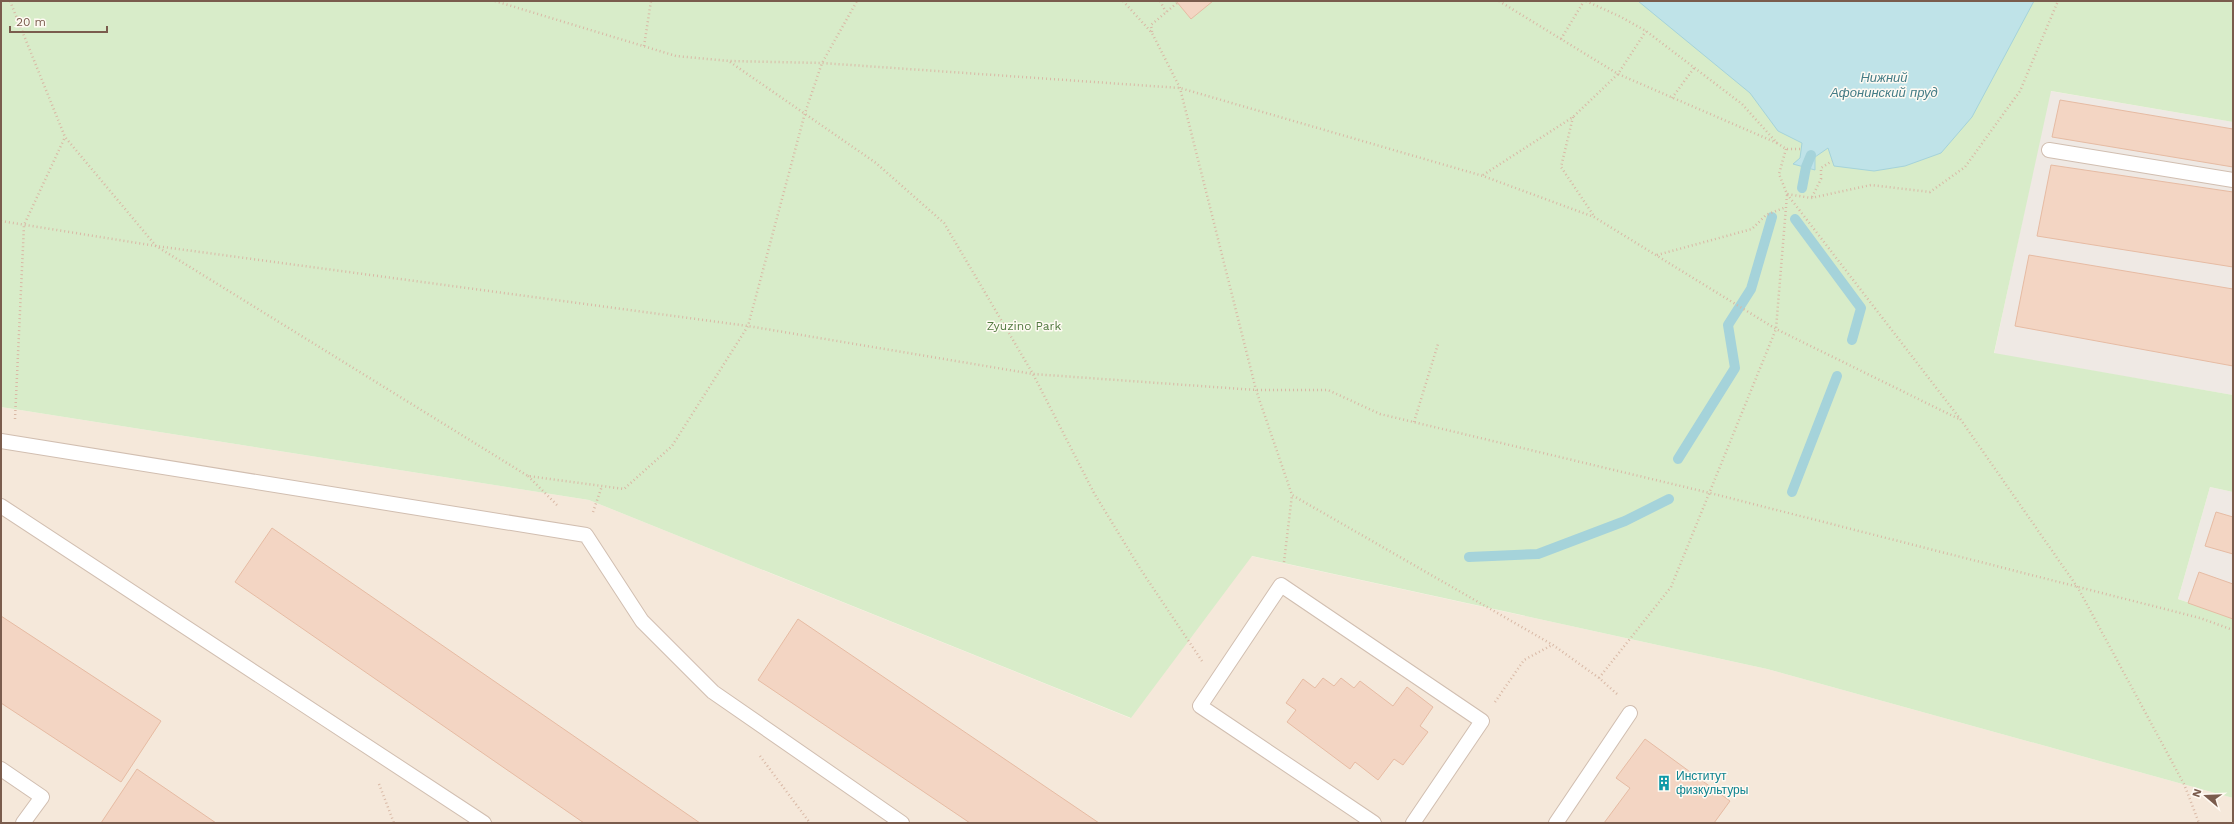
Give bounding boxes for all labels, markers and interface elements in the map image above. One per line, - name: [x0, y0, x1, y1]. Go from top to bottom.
- scale bar: [10, 8, 107, 34]
- text: 20 m: [16, 15, 46, 29]
- water label: Нижний Афонинский пруд: [1829, 70, 1938, 100]
- park label: Zyuzino Park: [987, 319, 1062, 333]
- place label: Институт физкультуры: [1676, 769, 1748, 797]
- building icon: Институт физкультуры: [1655, 774, 1673, 792]
- north arrow: [2186, 776, 2226, 816]
- text: N: [2190, 787, 2204, 799]

